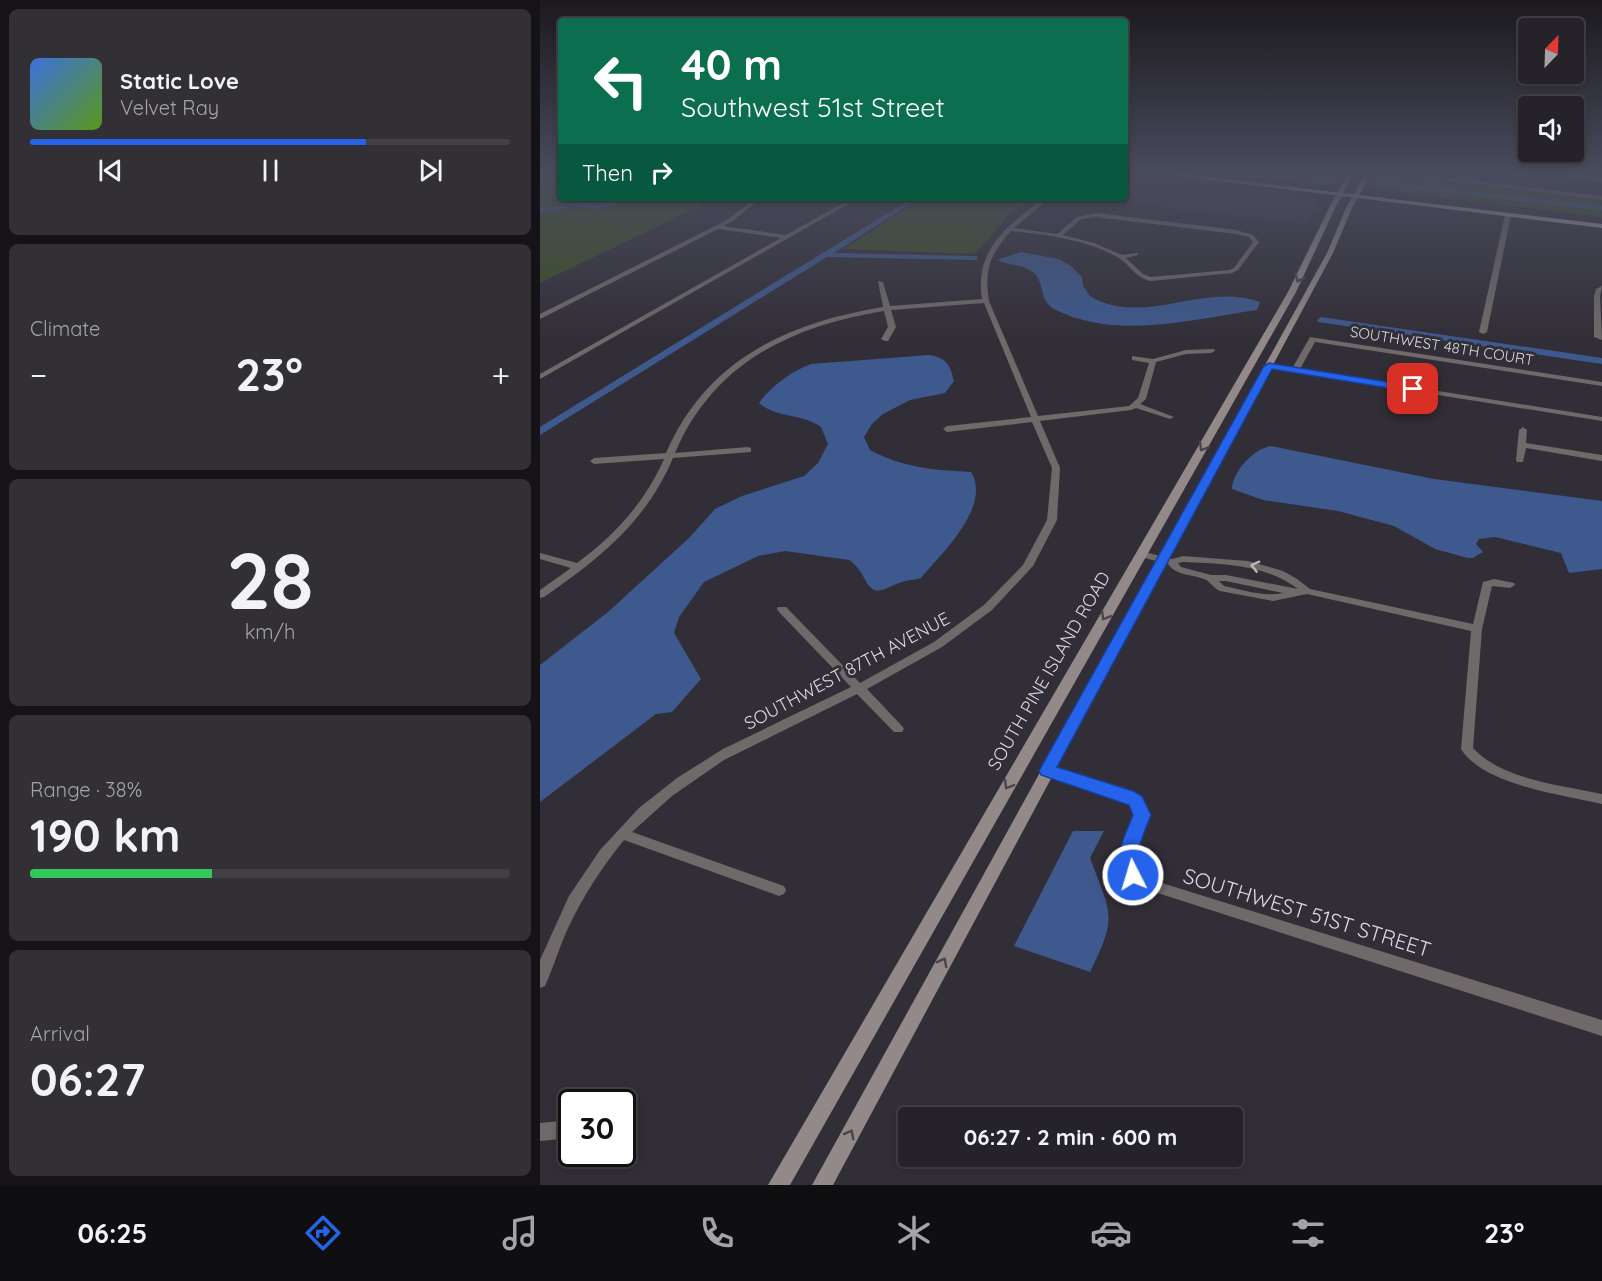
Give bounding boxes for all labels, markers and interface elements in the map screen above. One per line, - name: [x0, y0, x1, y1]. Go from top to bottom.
- north arrow: [1518, 18, 1584, 84]
- map controls: [1518, 18, 1584, 162]
- text: 40 m: [681, 38, 782, 91]
- icon: left: [582, 42, 660, 120]
- text: Static Love: [120, 67, 239, 95]
- text: Southwest 51st Street: [681, 90, 945, 124]
- text: Velvet Ray: [120, 95, 219, 120]
- button: sound: [1518, 96, 1584, 162]
- icon: previous: [94, 154, 127, 187]
- icon: pause: [254, 154, 287, 187]
- icon: next: [414, 154, 447, 187]
- icon: right: [645, 156, 678, 189]
- text: Then: [582, 159, 633, 187]
- one-way arrow: [1294, 271, 1306, 282]
- text: Climate: [30, 316, 100, 341]
- street label: SOUTHWEST 48TH COURT: [1349, 322, 1535, 369]
- text: 23°: [236, 346, 303, 402]
- text: −: [30, 354, 47, 395]
- text: +: [491, 354, 510, 395]
- pin: [1387, 363, 1438, 414]
- icon: arrive: [1396, 372, 1429, 405]
- one-way arrow: [1198, 441, 1210, 451]
- text: 28: [226, 531, 314, 629]
- one-way arrow: [1250, 560, 1260, 573]
- street label: SOUTH PINE ISLAND ROAD: [982, 567, 1115, 774]
- street label: SOUTHWEST 87TH AVENUE: [740, 607, 954, 735]
- one-way arrow: [1101, 610, 1112, 620]
- text: km/h: [245, 619, 295, 644]
- text: Range · 38%: [30, 777, 142, 802]
- one-way arrow: [1003, 779, 1015, 789]
- text: 190 km: [30, 807, 180, 863]
- position arrow: [1101, 843, 1165, 907]
- street label: SOUTHWEST 51ST STREET: [1180, 862, 1434, 962]
- one-way arrow: [936, 958, 947, 968]
- text: Arrival: [30, 1021, 90, 1046]
- text: 06:27: [30, 1051, 145, 1107]
- speed limit sign: 30: [558, 1089, 636, 1167]
- text: 06:27 · 2 min · 600 m: [964, 1123, 1177, 1151]
- one-way arrow: [843, 1129, 854, 1140]
- icon: directions: [302, 1212, 344, 1254]
- icon: music: [499, 1212, 541, 1254]
- icon: phone: [696, 1212, 738, 1254]
- icon: climate: [893, 1212, 935, 1254]
- icon: car: [1090, 1212, 1132, 1254]
- icon: filters: [1287, 1212, 1329, 1254]
- text: 06:25: [77, 1216, 147, 1250]
- text: 23°: [1484, 1216, 1524, 1250]

